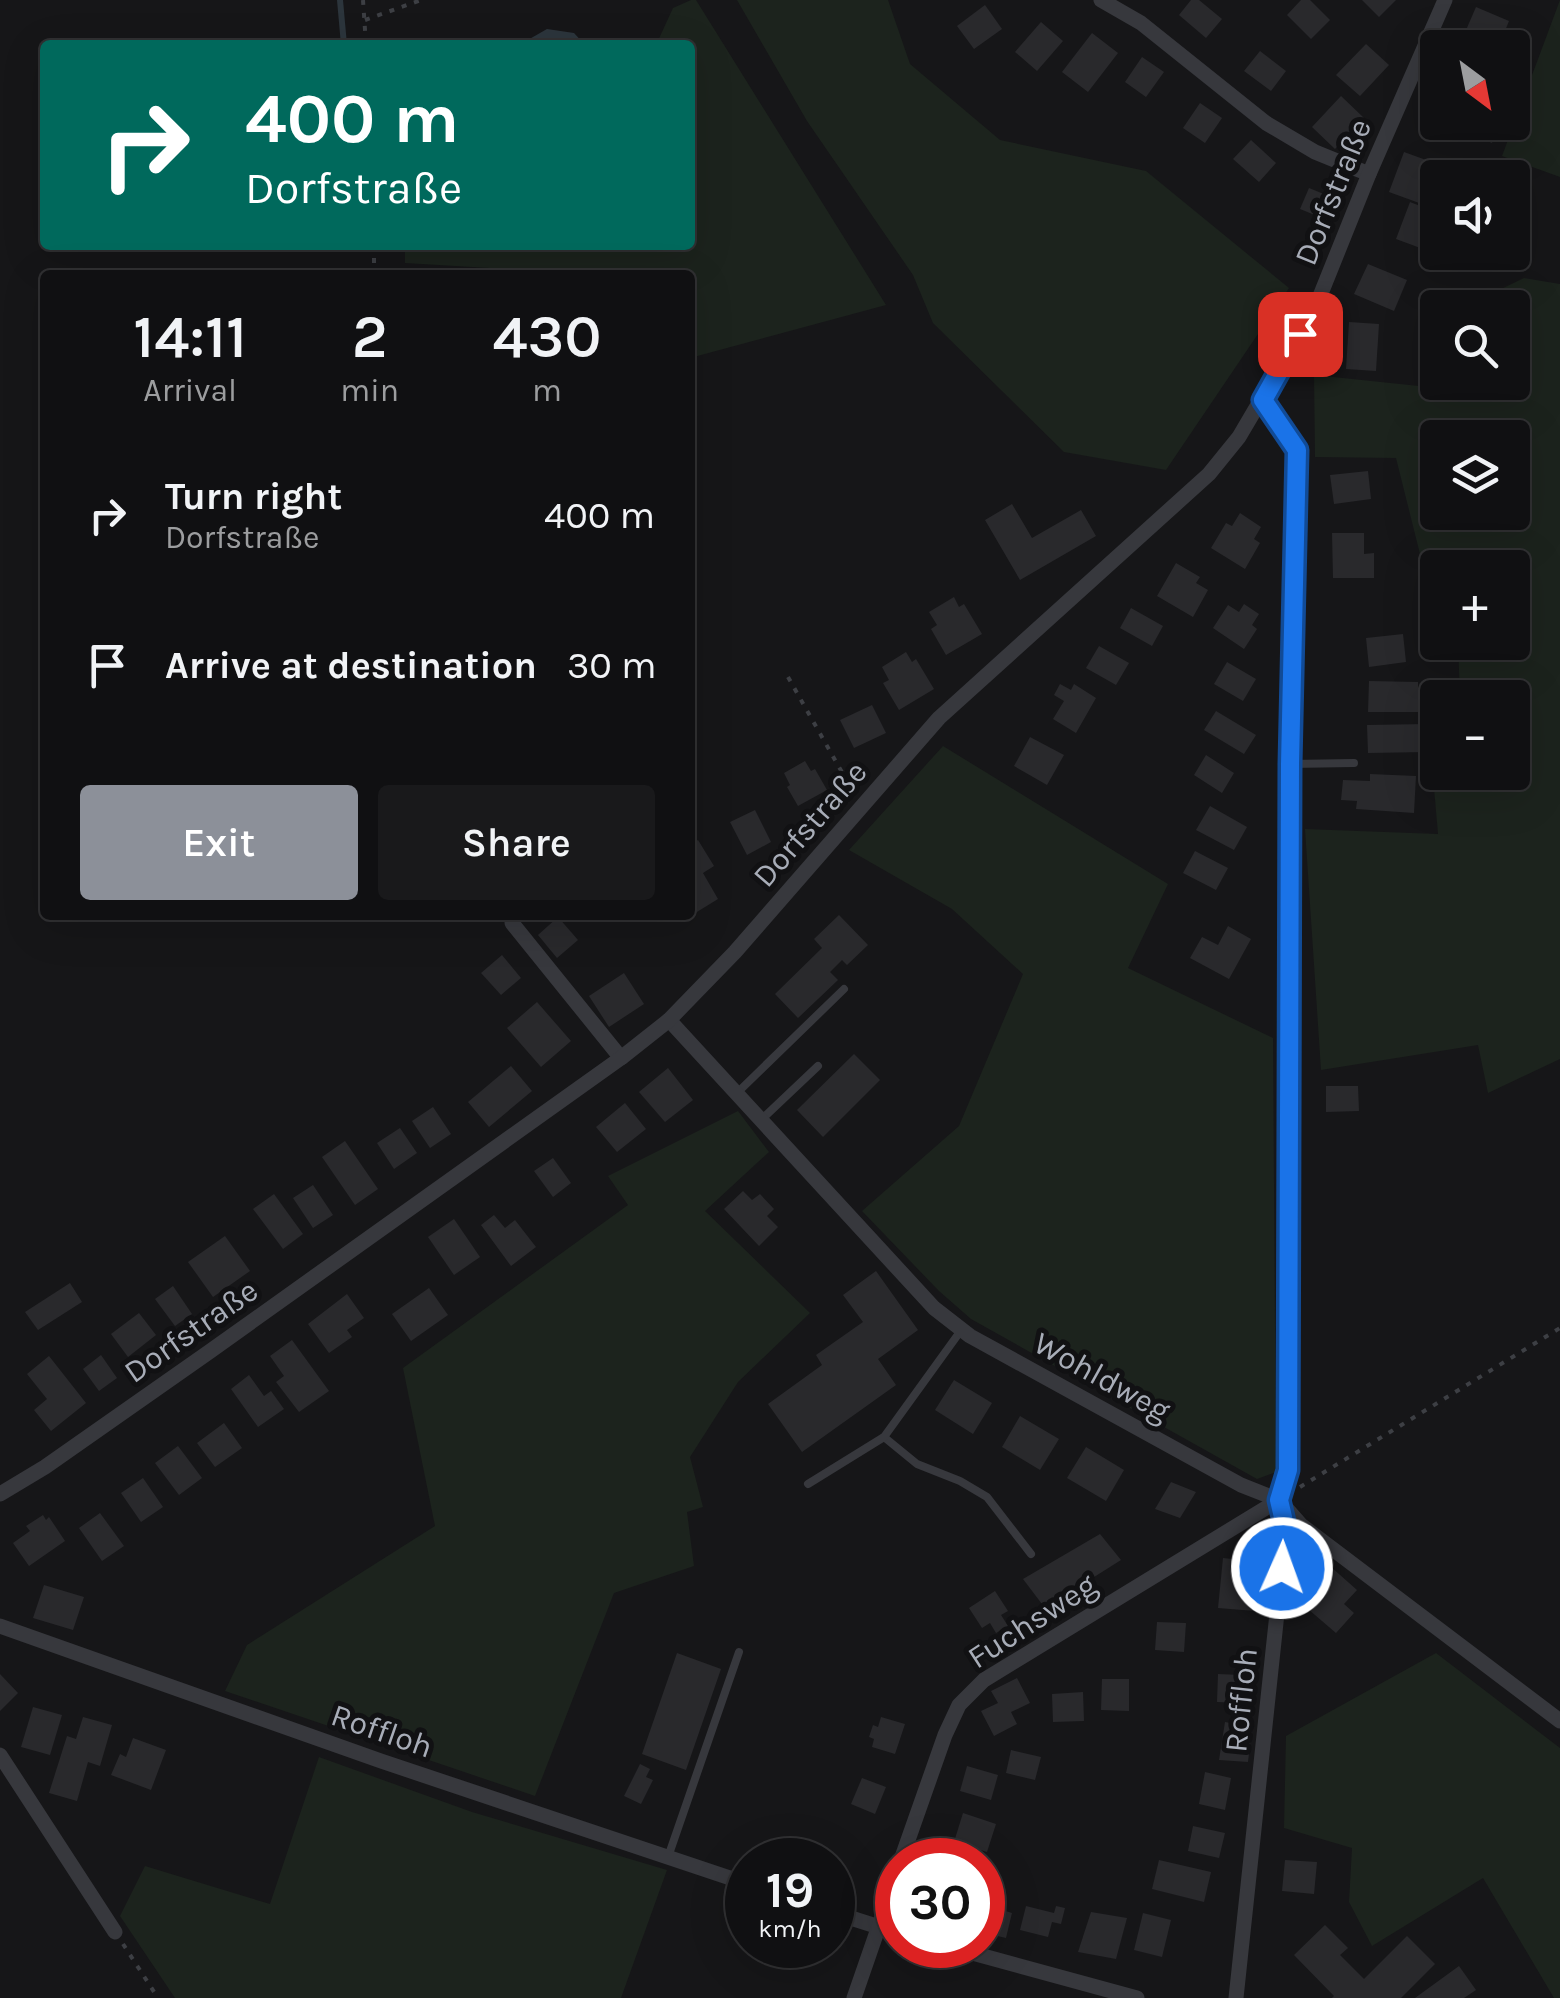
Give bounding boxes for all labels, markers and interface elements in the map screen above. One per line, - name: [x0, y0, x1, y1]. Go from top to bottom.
- north arrow: [1420, 30, 1530, 140]
- map controls: [1420, 30, 1530, 790]
- text: 400 m: [245, 78, 459, 160]
- icon: right: [80, 80, 210, 210]
- street label: Dorfstraße: [1287, 113, 1379, 271]
- button: sound: [1420, 160, 1530, 270]
- text: Dorfstraße: [245, 162, 462, 214]
- button: search: [1420, 290, 1530, 400]
- pin: [1258, 292, 1343, 377]
- text: 14:11: [133, 302, 247, 372]
- text: 2: [352, 302, 388, 372]
- text: 430: [492, 302, 602, 372]
- icon: arrive: [1273, 307, 1328, 362]
- text: Arrival: [143, 372, 237, 409]
- text: min: [340, 372, 399, 409]
- text: m: [532, 372, 562, 409]
- button: layers: [1420, 420, 1530, 530]
- text: Turn right: [165, 474, 342, 519]
- icon: right: [80, 488, 135, 543]
- text: 400 m: [544, 493, 655, 538]
- text: Dorfstraße: [165, 519, 319, 556]
- button: +: [1420, 550, 1530, 660]
- icon: arrive: [80, 638, 135, 693]
- text: Arrive at destination: [165, 643, 537, 688]
- text: 30 m: [567, 643, 656, 688]
- button: −: [1420, 680, 1530, 790]
- street label: Dorfstraße: [745, 754, 875, 894]
- button: Exit: [80, 785, 358, 900]
- button: Share: [378, 785, 655, 900]
- street label: Dorfstraße: [117, 1272, 265, 1390]
- street label: Wohldweg: [1027, 1324, 1177, 1430]
- position arrow: [1230, 1516, 1334, 1620]
- street label: Fuchsweg: [961, 1566, 1103, 1676]
- street label: Roffloh: [1217, 1646, 1265, 1754]
- street label: Roffloh: [326, 1696, 438, 1766]
- speed limit sign: 30: [875, 1838, 1005, 1968]
- text: 19: [766, 1861, 814, 1920]
- text: km/h: [758, 1914, 822, 1943]

